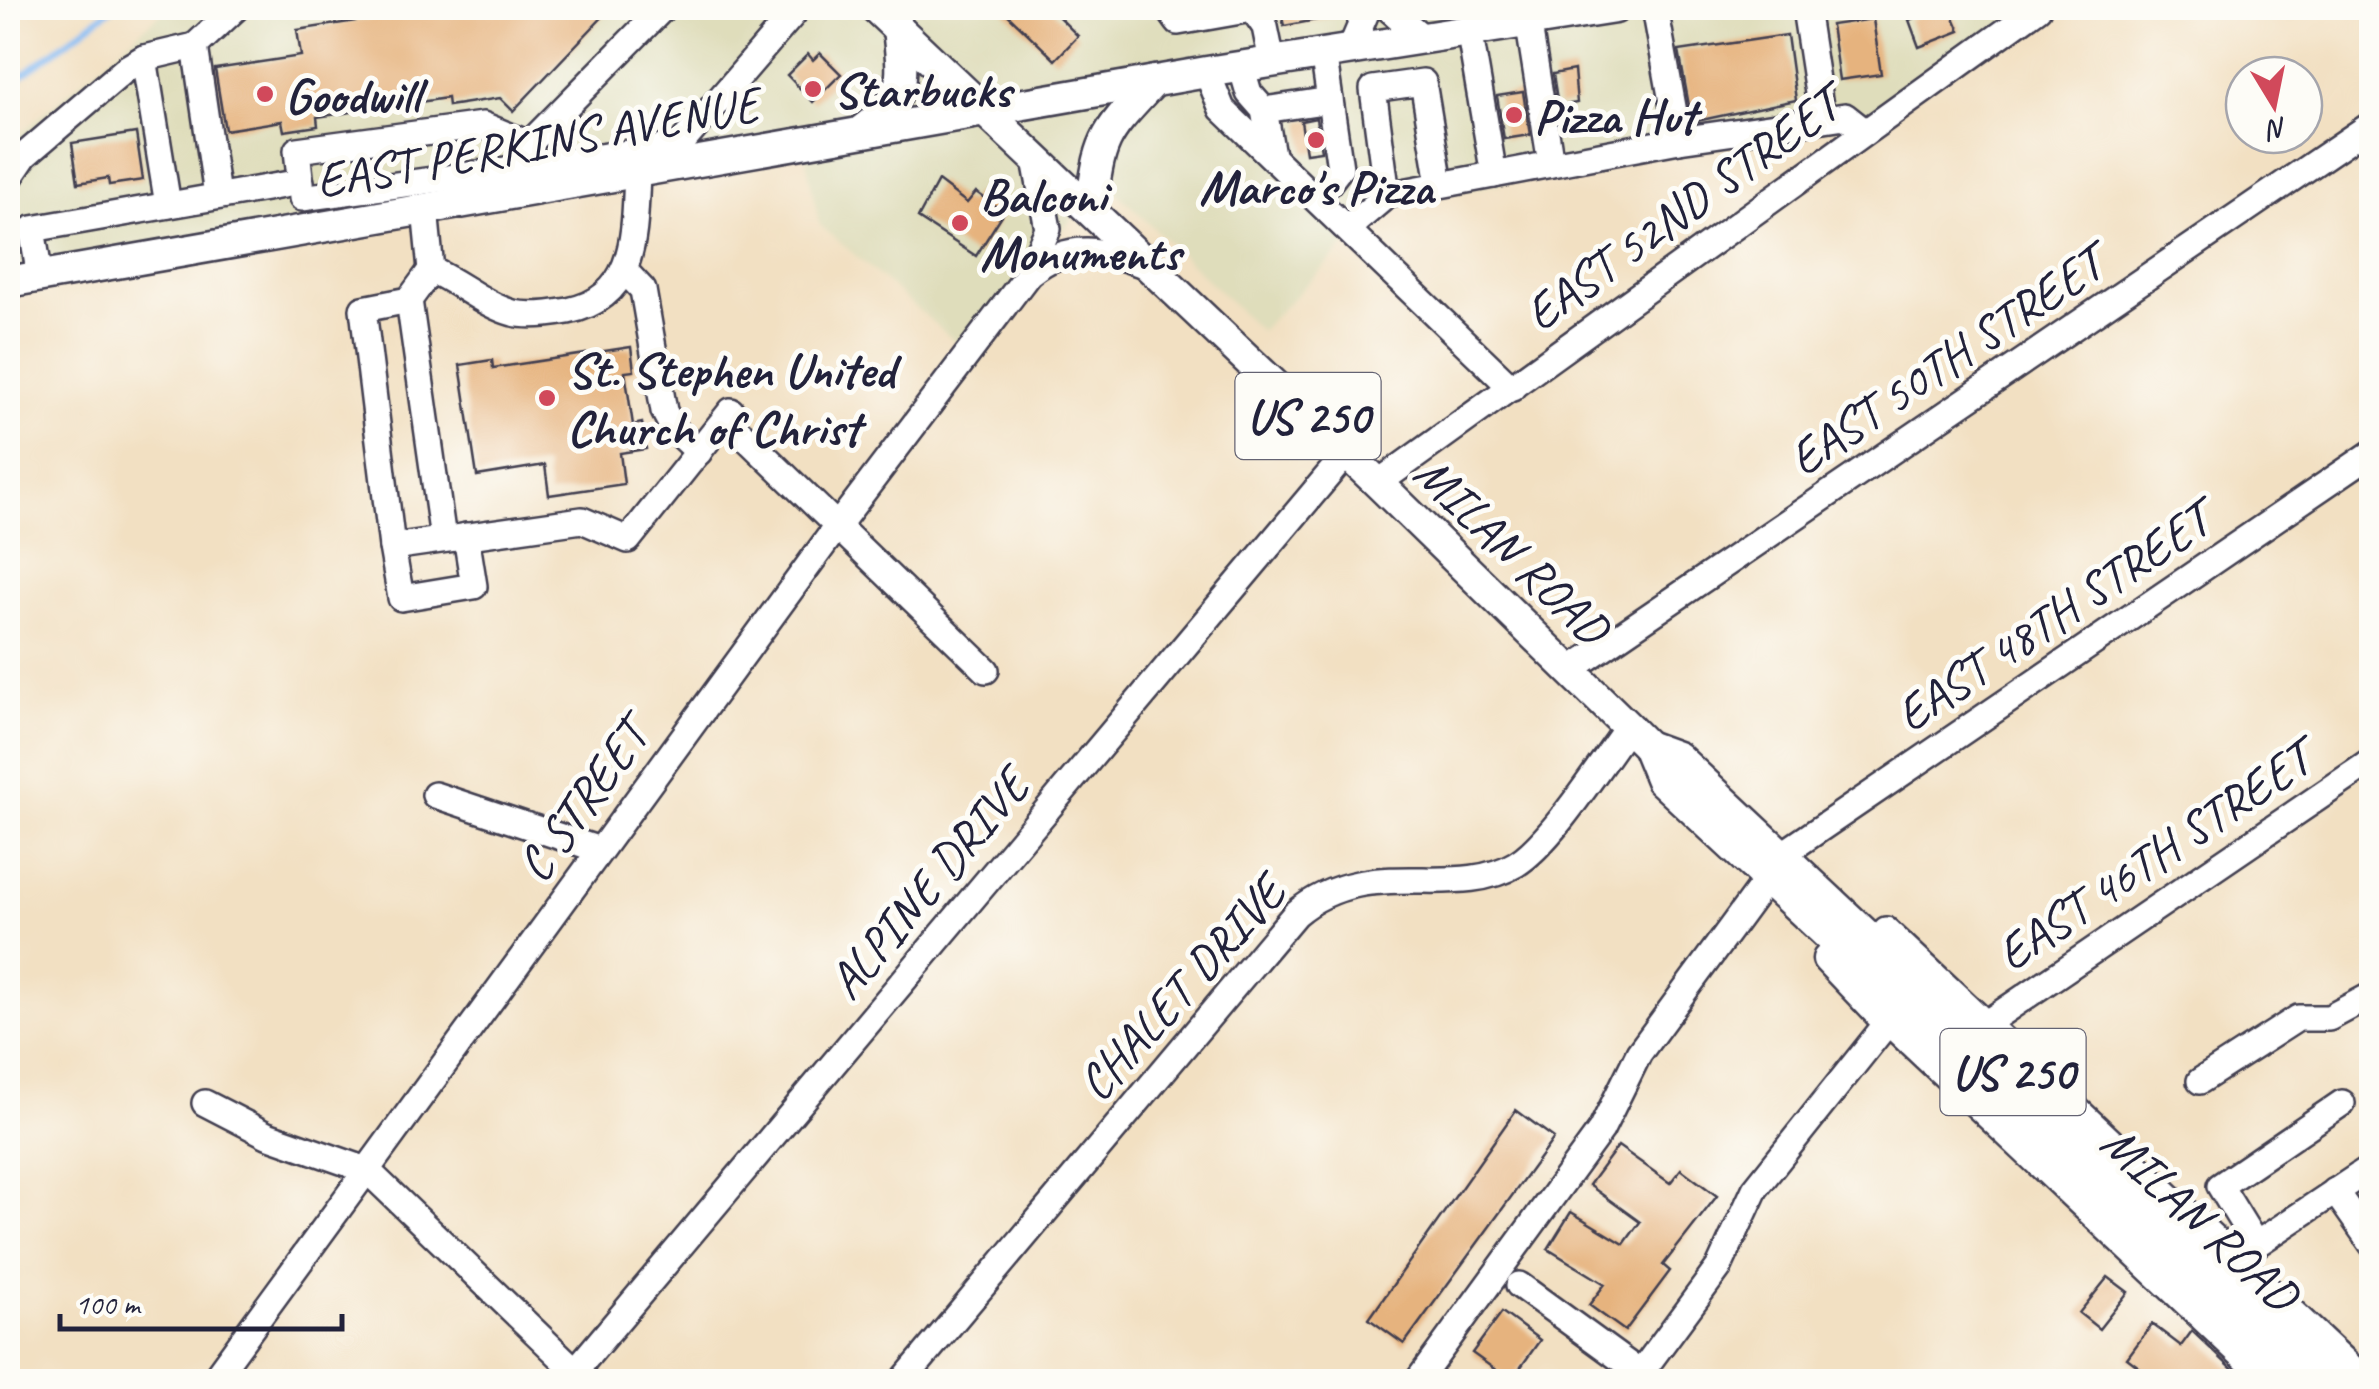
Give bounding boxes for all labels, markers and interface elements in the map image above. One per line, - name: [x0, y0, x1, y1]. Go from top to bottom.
- north arrow: [2224, 55, 2324, 155]
- place label: Starbucks: [833, 59, 1015, 122]
- place label: Goodwill: [285, 64, 429, 127]
- street label: EAST 52ND STREET: [1512, 67, 1862, 345]
- street label: EAST PERKINS AVENUE: [311, 71, 770, 212]
- marker: Starbucks: [802, 78, 824, 100]
- marker: Goodwill: [254, 83, 276, 105]
- place label: Pizza Hut: [1534, 85, 1703, 148]
- marker: Pizza Hut: [1503, 104, 1525, 126]
- text: N: [2262, 110, 2290, 149]
- marker: Marco's Pizza: [1305, 129, 1327, 151]
- place label: Marco's Pizza: [1199, 156, 1436, 219]
- place label: Balconi Monuments: [980, 164, 1185, 285]
- marker: Balconi Monuments: [949, 212, 971, 234]
- street label: EAST 50TH STREET: [1776, 226, 2125, 490]
- place label: St. Stephen United Church of Christ: [567, 339, 902, 460]
- road number: US 250: [1236, 373, 1380, 459]
- marker: St. Stephen United Church of Christ: [536, 387, 558, 409]
- street label: MILAN ROAD: [1401, 442, 1625, 660]
- street label: EAST 48TH STREET: [1883, 482, 2232, 746]
- street label: C STREET: [503, 698, 669, 894]
- street label: EAST 46TH STREET: [1984, 721, 2333, 985]
- street label: ALPINE DRIVE: [814, 751, 1047, 1012]
- street label: CHALET DRIVE: [1064, 858, 1302, 1113]
- road number: US 250: [1940, 1029, 2086, 1115]
- street label: MILAN ROAD: [2088, 1111, 2314, 1327]
- scale bar: [60, 1269, 342, 1331]
- text: 100 m: [75, 1285, 142, 1323]

